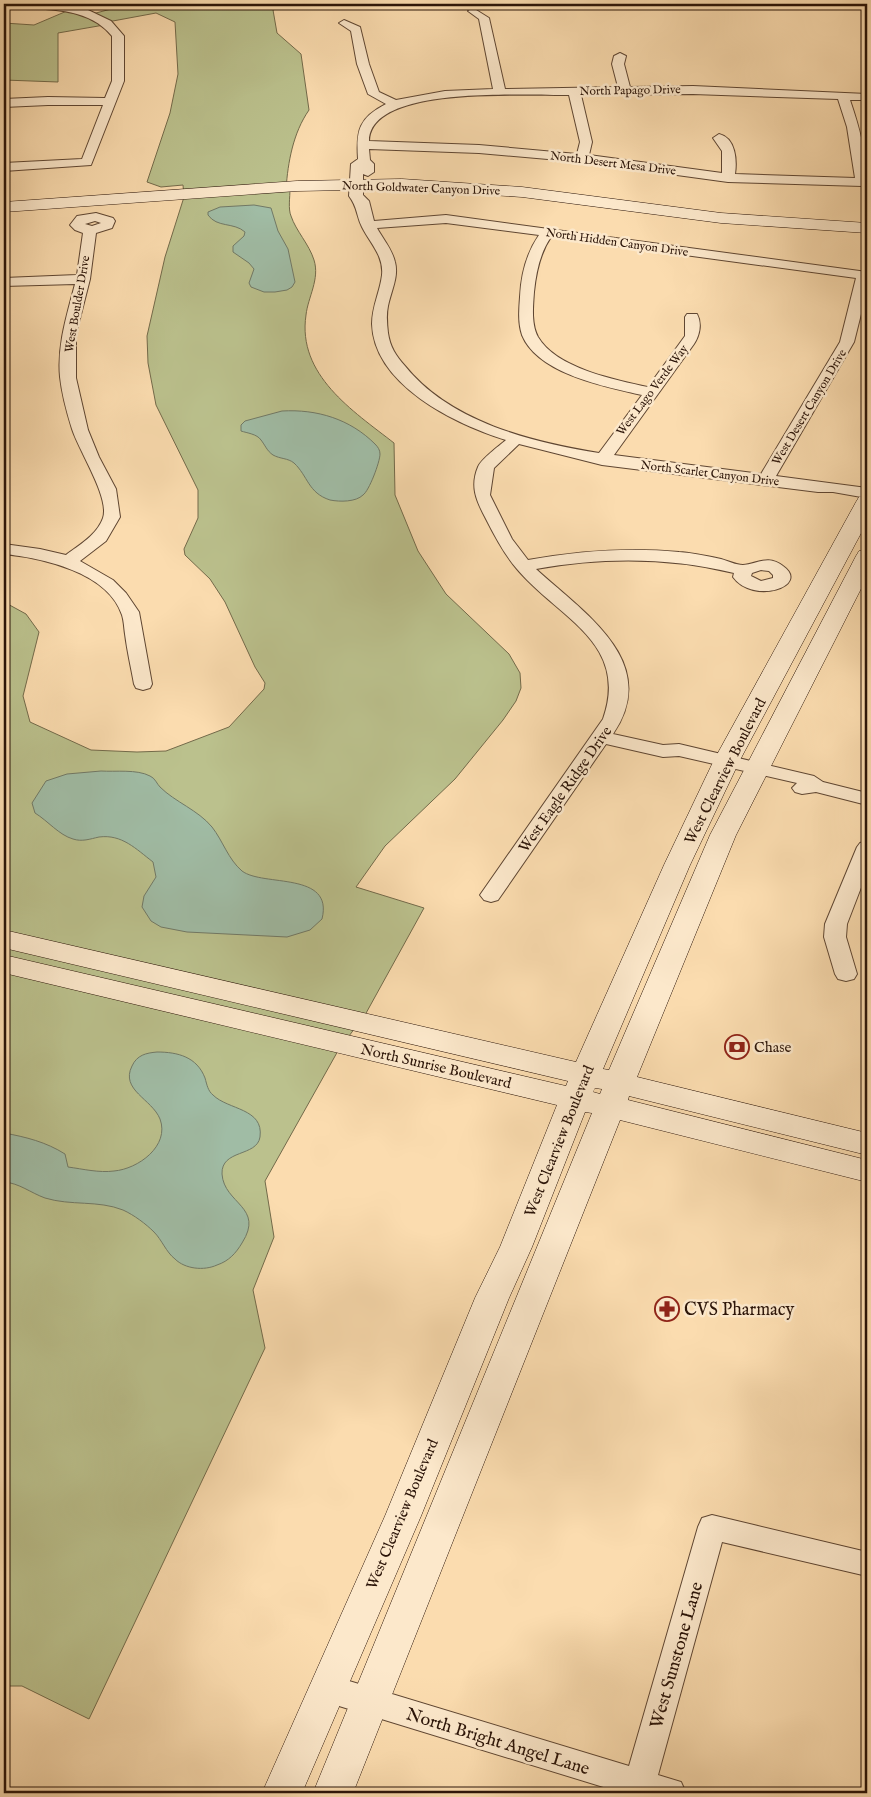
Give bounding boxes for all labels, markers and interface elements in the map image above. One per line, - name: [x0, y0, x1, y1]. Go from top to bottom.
- street label: North Papago Drive: [579, 82, 681, 100]
- street label: North Desert Mesa Drive: [549, 148, 677, 179]
- street label: North Goldwater Canyon Drive: [342, 178, 501, 199]
- street label: North Hidden Canyon Drive: [545, 225, 690, 260]
- street label: West Boulder Drive: [62, 254, 93, 354]
- street label: West Lago Verde Way: [613, 342, 692, 439]
- street label: West Desert Canyon Drive: [769, 346, 850, 468]
- street label: North Scarlet Canyon Drive: [640, 458, 781, 490]
- street label: West Clearview Boulevard: [680, 694, 771, 848]
- street label: West Eagle Ridge Drive: [515, 722, 616, 856]
- bank icon: Chase: [724, 1034, 750, 1060]
- place label: Chase: [754, 1038, 791, 1057]
- street label: North Sunrise Boulevard: [359, 1040, 514, 1093]
- street label: West Clearview Boulevard: [520, 1062, 599, 1220]
- pharmacy icon: CVS Pharmacy: [654, 1296, 680, 1322]
- place label: CVS Pharmacy: [684, 1299, 795, 1322]
- street label: West Clearview Boulevard: [362, 1435, 443, 1592]
- street label: West Sunstone Lane: [646, 1579, 709, 1731]
- street label: North Bright Angel Lane: [403, 1704, 592, 1781]

